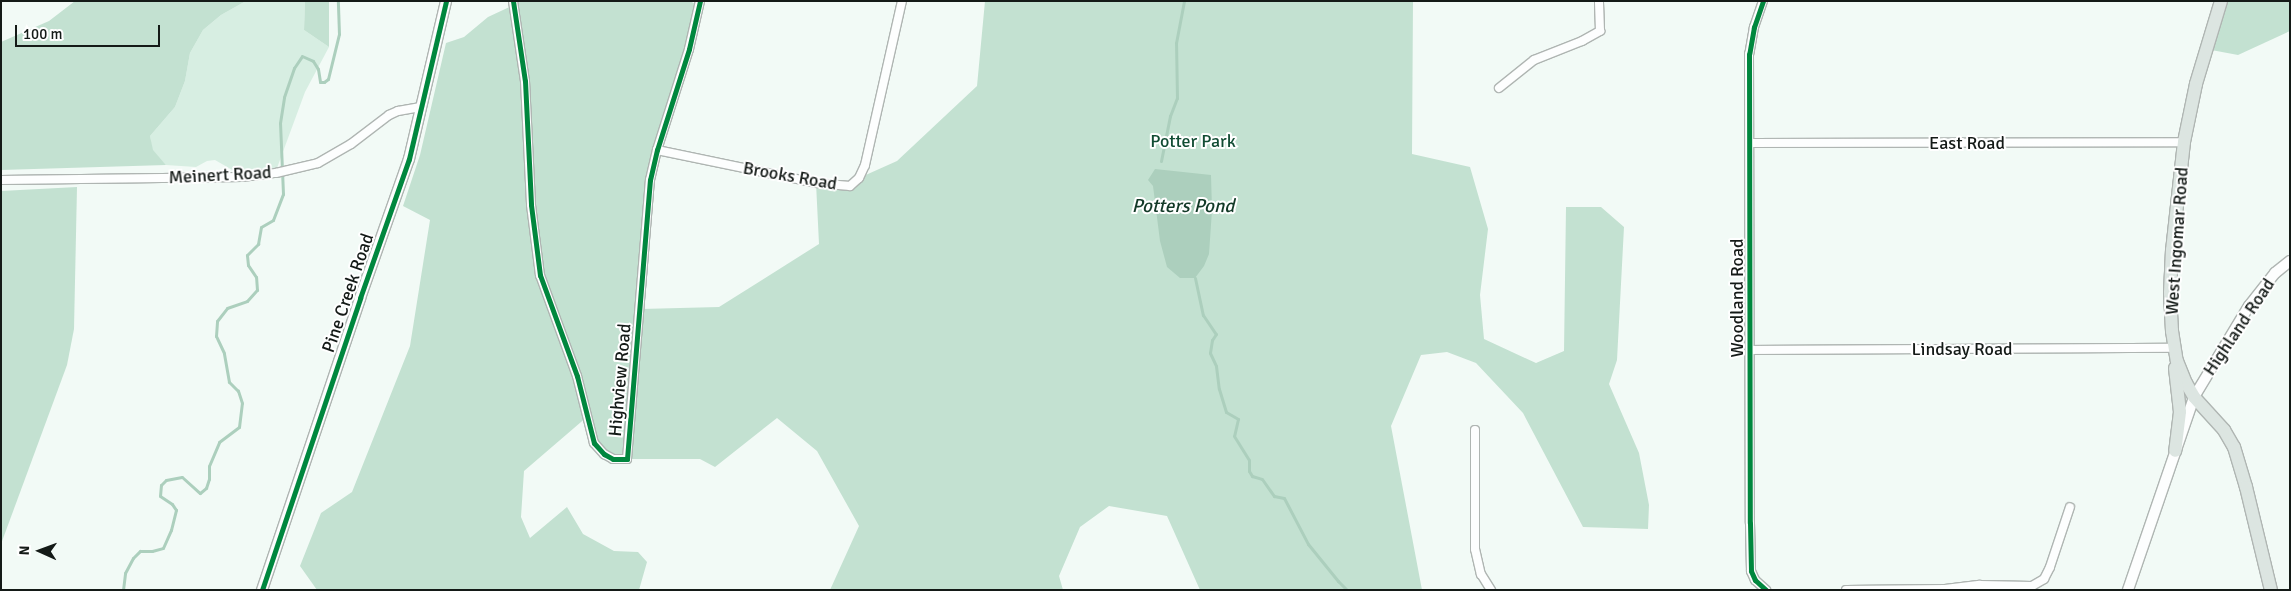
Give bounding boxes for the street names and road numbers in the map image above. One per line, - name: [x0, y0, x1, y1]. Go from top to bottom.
- street label: East Road: [1929, 132, 2005, 154]
- street label: Brooks Road: [741, 157, 839, 195]
- street label: Meinert Road: [168, 162, 272, 188]
- street label: West Ingomar Road: [2161, 166, 2193, 316]
- street label: Pine Creek Road: [318, 231, 378, 355]
- street label: Woodland Road: [1726, 238, 1748, 358]
- street label: Highland Road: [2199, 274, 2279, 380]
- street label: Highview Road: [604, 323, 636, 437]
- street label: Lindsay Road: [1912, 338, 2012, 360]

